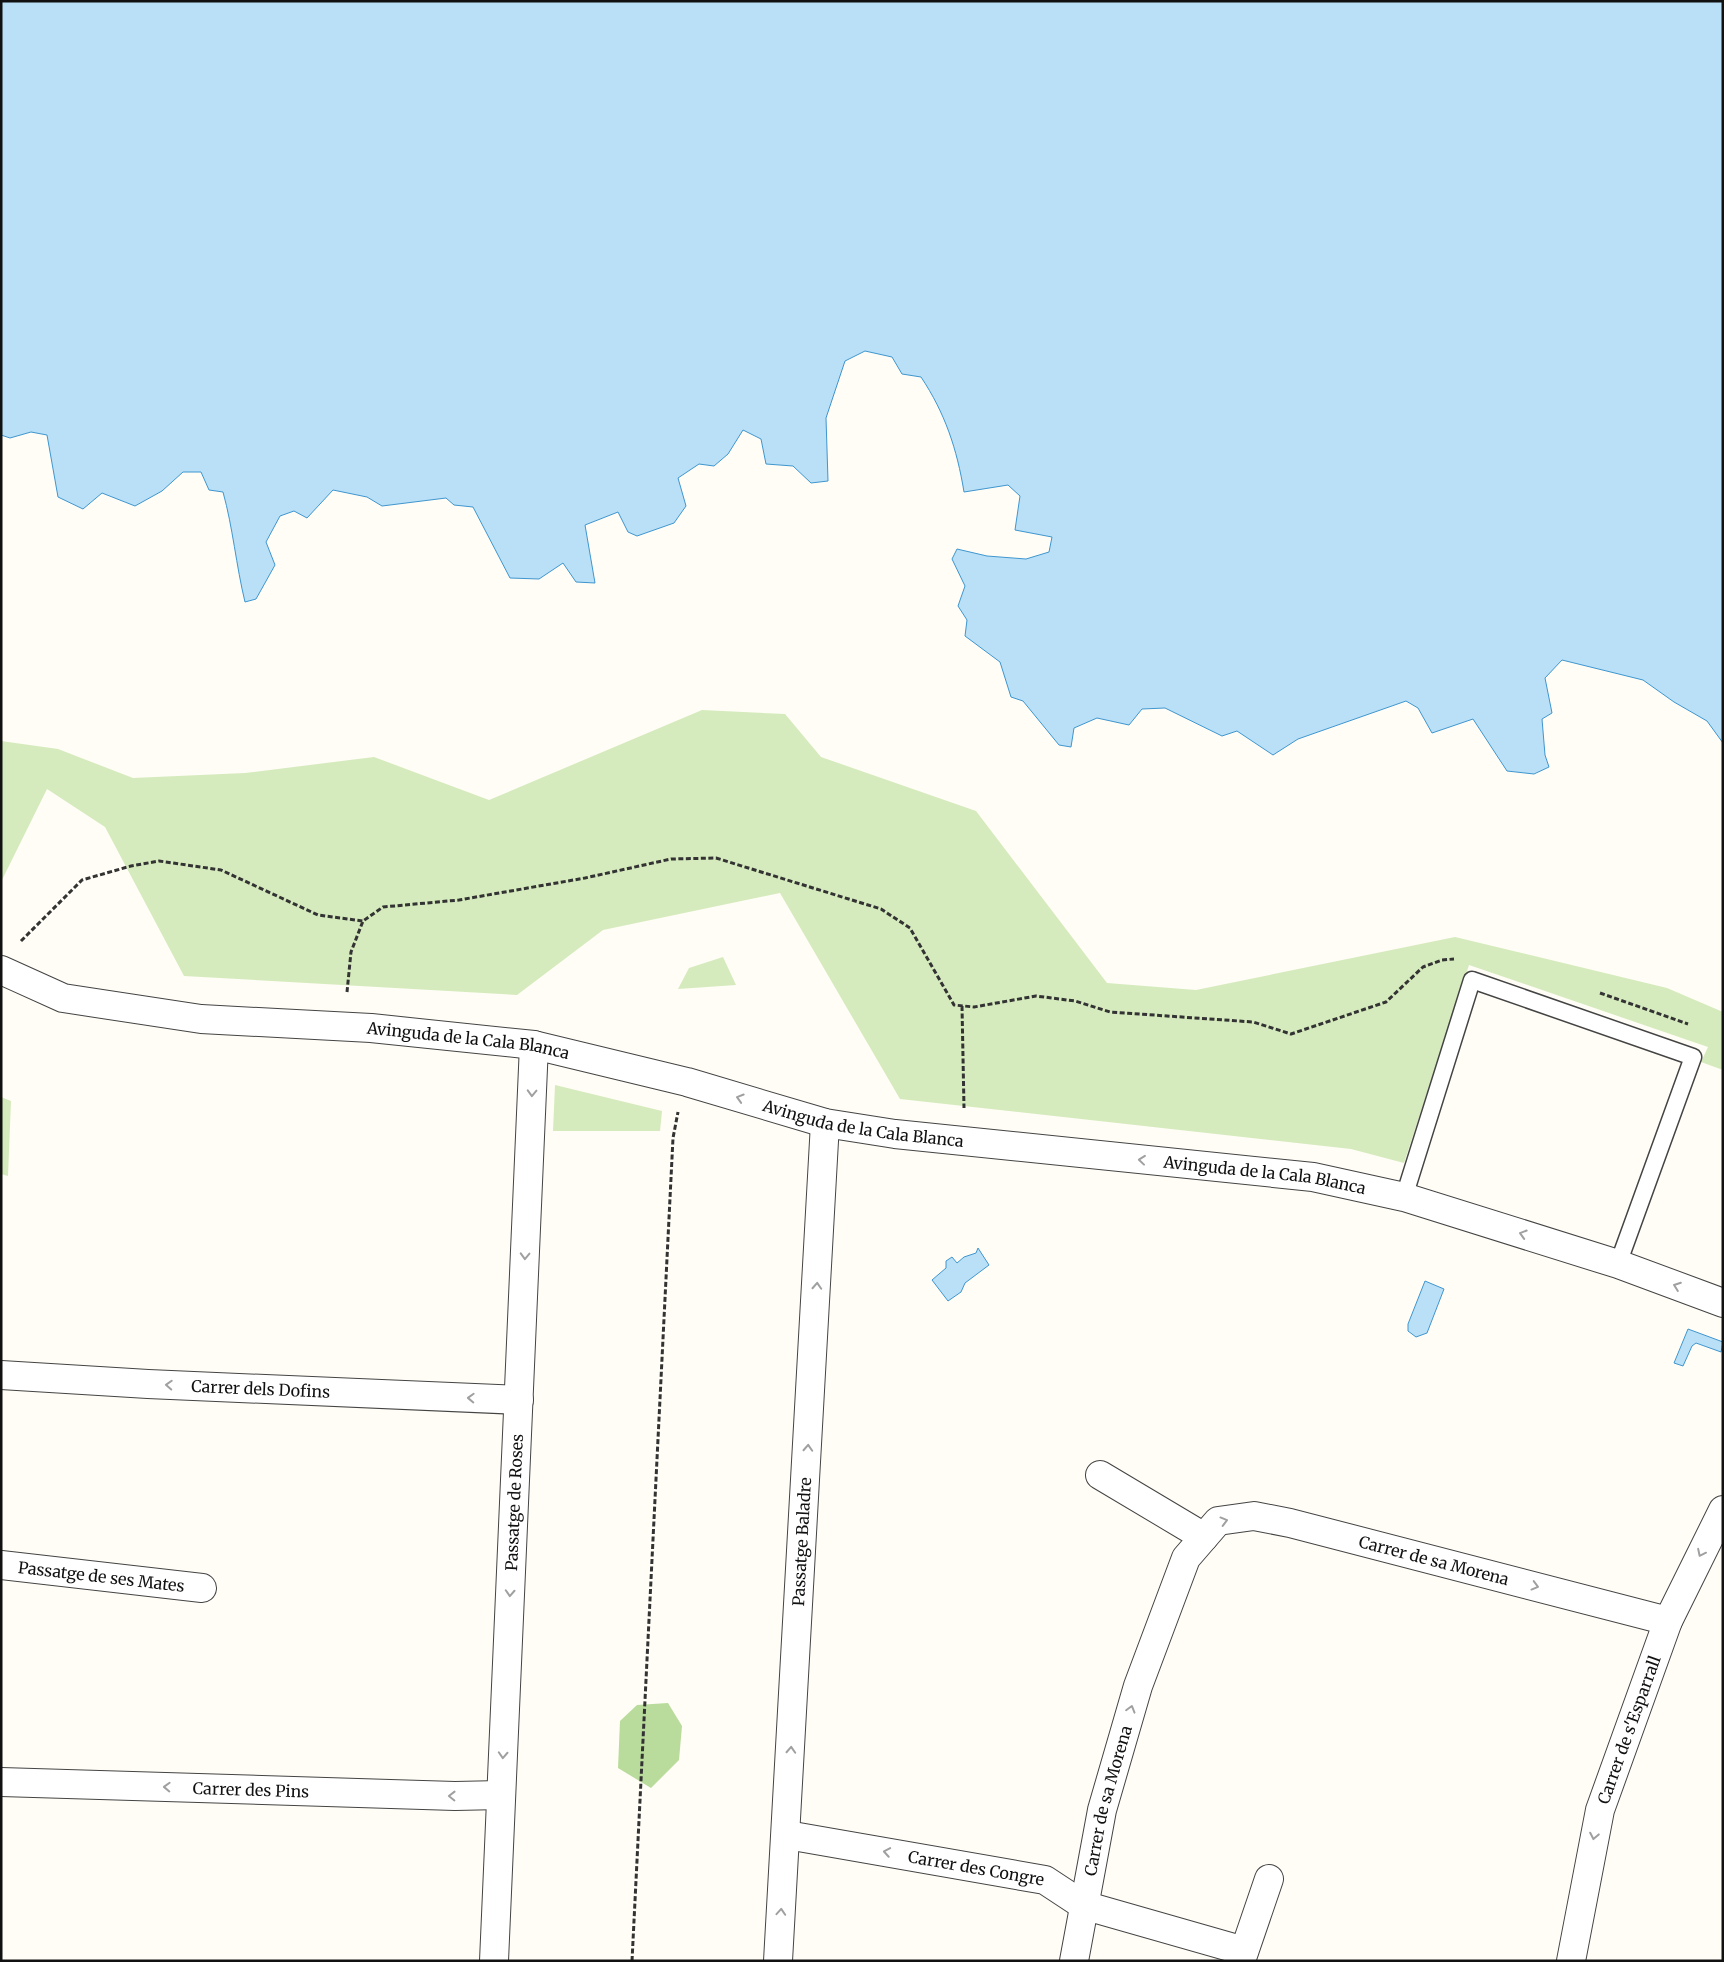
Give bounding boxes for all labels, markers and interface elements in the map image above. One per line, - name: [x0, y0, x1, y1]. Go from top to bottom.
- street label: Avinguda de la Cala Blanca: [365, 1018, 572, 1063]
- one-way arrow: [526, 1090, 537, 1098]
- one-way arrow: [736, 1093, 745, 1103]
- street label: Avinguda de la Cala Blanca: [760, 1095, 965, 1151]
- street label: Avinguda de la Cala Blanca: [1161, 1152, 1368, 1198]
- one-way arrow: [1137, 1155, 1145, 1166]
- one-way arrow: [1519, 1230, 1528, 1240]
- one-way arrow: [520, 1252, 531, 1260]
- one-way arrow: [811, 1281, 822, 1289]
- one-way arrow: [1673, 1282, 1682, 1292]
- street label: Carrer dels Dofins: [191, 1376, 331, 1402]
- one-way arrow: [164, 1379, 172, 1390]
- one-way arrow: [466, 1393, 474, 1404]
- street label: Passatge de Roses: [501, 1433, 527, 1571]
- one-way arrow: [802, 1444, 813, 1452]
- street label: Passatge Baladre: [788, 1477, 815, 1607]
- one-way arrow: [1220, 1517, 1228, 1527]
- street label: Carrer de sa Morena: [1357, 1531, 1512, 1589]
- one-way arrow: [1697, 1548, 1707, 1557]
- street label: Passatge de ses Mates: [17, 1557, 186, 1596]
- one-way arrow: [1530, 1580, 1539, 1591]
- one-way arrow: [504, 1589, 515, 1597]
- street label: Carrer de s'Esparrall: [1593, 1653, 1665, 1807]
- one-way arrow: [1126, 1705, 1136, 1713]
- street label: Carrer de sa Morena: [1080, 1723, 1136, 1877]
- one-way arrow: [786, 1746, 797, 1754]
- one-way arrow: [497, 1751, 508, 1759]
- street label: Carrer des Pins: [192, 1778, 310, 1801]
- one-way arrow: [163, 1782, 170, 1792]
- one-way arrow: [448, 1791, 456, 1801]
- one-way arrow: [1590, 1831, 1600, 1840]
- street label: Carrer des Congre: [907, 1846, 1046, 1890]
- one-way arrow: [883, 1848, 891, 1858]
- one-way arrow: [776, 1908, 787, 1916]

